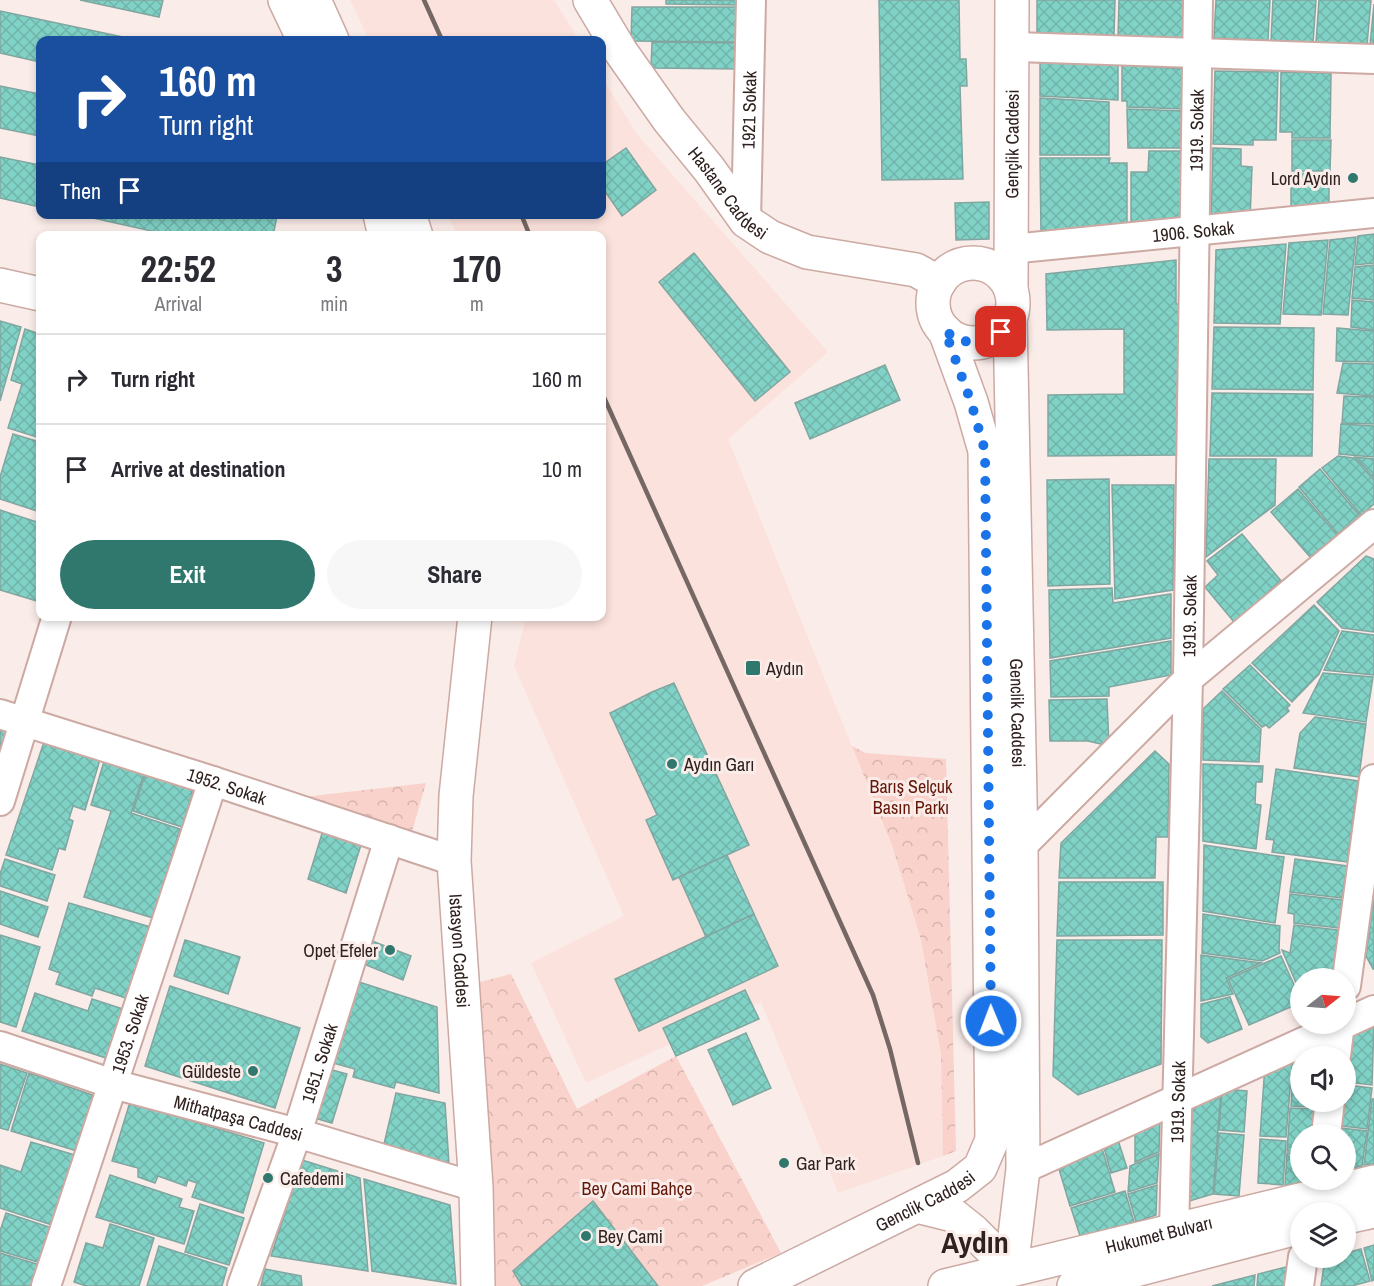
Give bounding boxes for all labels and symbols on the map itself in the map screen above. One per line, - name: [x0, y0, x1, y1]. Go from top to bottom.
- street label: 1921 Sokak: [735, 70, 762, 149]
- street label: 1919. Sokak: [1183, 88, 1209, 172]
- street label: Gençlik Caddesi: [999, 89, 1024, 199]
- street label: Hastane Caddesi: [683, 141, 773, 245]
- place label: Lord Aydın: [1271, 166, 1341, 191]
- marker: Lord Aydın: [1346, 171, 1360, 185]
- street label: 1906. Sokak: [1151, 214, 1236, 247]
- pin: [975, 306, 1026, 357]
- street label: 1919. Sokak: [1176, 574, 1202, 657]
- place label: Aydın: [765, 656, 804, 681]
- street label: Genclik Caddesi: [1005, 658, 1032, 768]
- marker: Aydın: [744, 659, 762, 677]
- place label: Aydın Garı: [683, 752, 754, 777]
- marker: Aydın Garı: [665, 757, 679, 771]
- street label: 1952. Sokak: [184, 761, 270, 811]
- park label: Barış Selçuk Basın Parkı: [870, 774, 953, 820]
- street label: Istasyon Caddesi: [444, 893, 476, 1009]
- place label: Opet Efeler: [303, 938, 378, 963]
- marker: Opet Efeler: [383, 943, 397, 957]
- north arrow: [1290, 968, 1356, 1034]
- position arrow: [959, 989, 1023, 1053]
- street label: 1953. Sokak: [105, 990, 154, 1076]
- street label: 1951. Sokak: [295, 1019, 343, 1106]
- place label: Güldeste: [182, 1059, 241, 1084]
- street label: 1919. Sokak: [1164, 1060, 1191, 1143]
- marker: Güldeste: [246, 1064, 260, 1078]
- street label: Mithatpaşa Caddesi: [171, 1088, 306, 1147]
- place label: Gar Park: [796, 1151, 856, 1176]
- marker: Gar Park: [777, 1156, 791, 1170]
- street label: Genclik Caddesi: [871, 1164, 980, 1237]
- place label: Cafedemi: [280, 1166, 344, 1191]
- marker: Cafedemi: [261, 1171, 275, 1185]
- park label: Bey Cami Bahçe: [582, 1176, 692, 1201]
- street label: Hukumet Bulvarı: [1103, 1209, 1215, 1259]
- district label: Aydın: [941, 1222, 1009, 1262]
- place label: Bey Cami: [598, 1224, 663, 1249]
- marker: Bey Cami: [579, 1229, 593, 1243]

